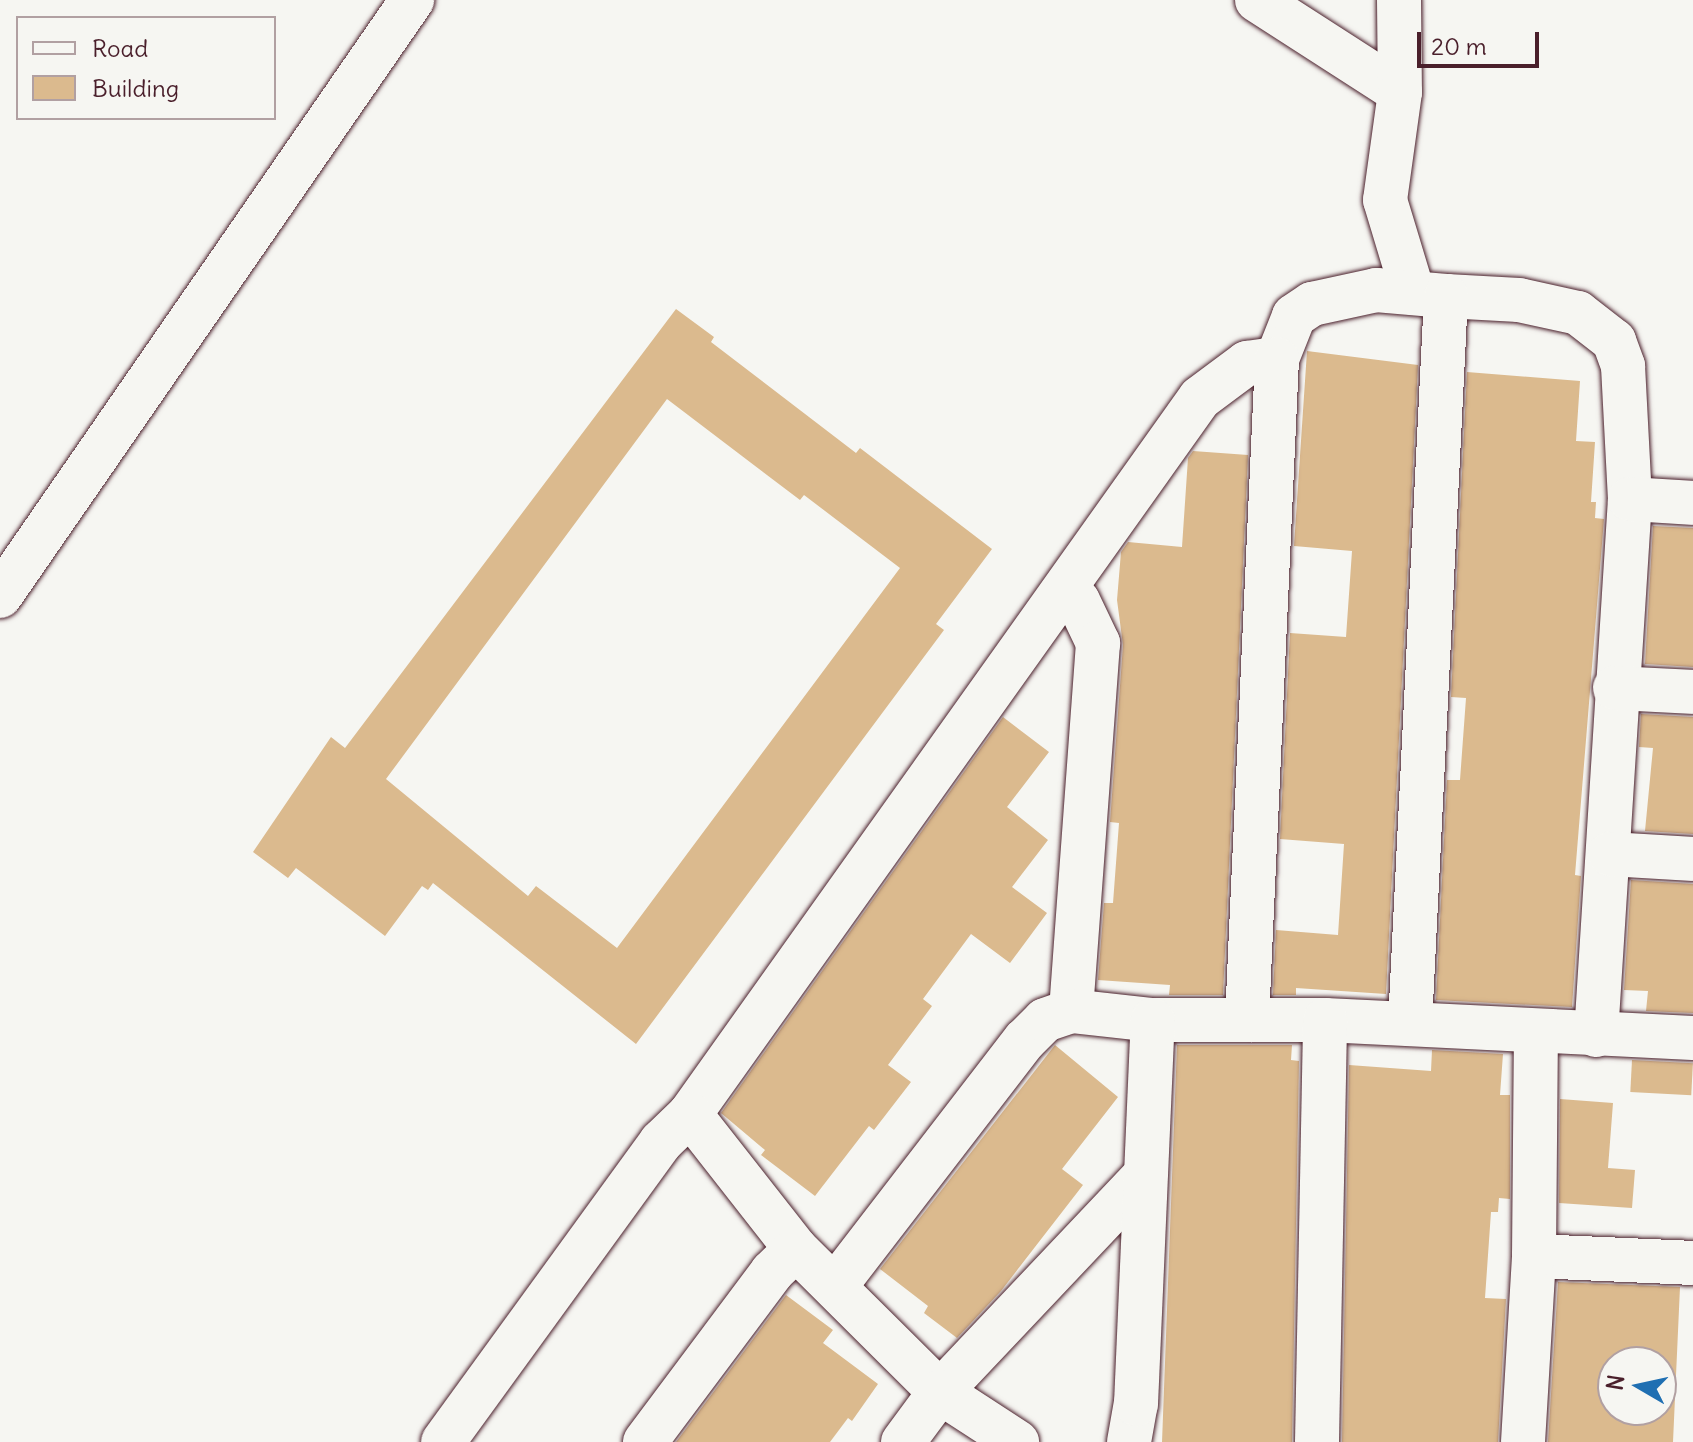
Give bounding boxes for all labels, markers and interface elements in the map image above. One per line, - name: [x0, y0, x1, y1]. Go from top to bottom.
- legend: [16, 16, 276, 120]
- scale bar: [1421, 16, 1543, 66]
- text: 20 m: [1431, 31, 1487, 61]
- text: Road: [92, 33, 148, 63]
- text: Building: [92, 73, 179, 103]
- north arrow: [1597, 1346, 1677, 1426]
- text: N: [1600, 1373, 1630, 1392]

